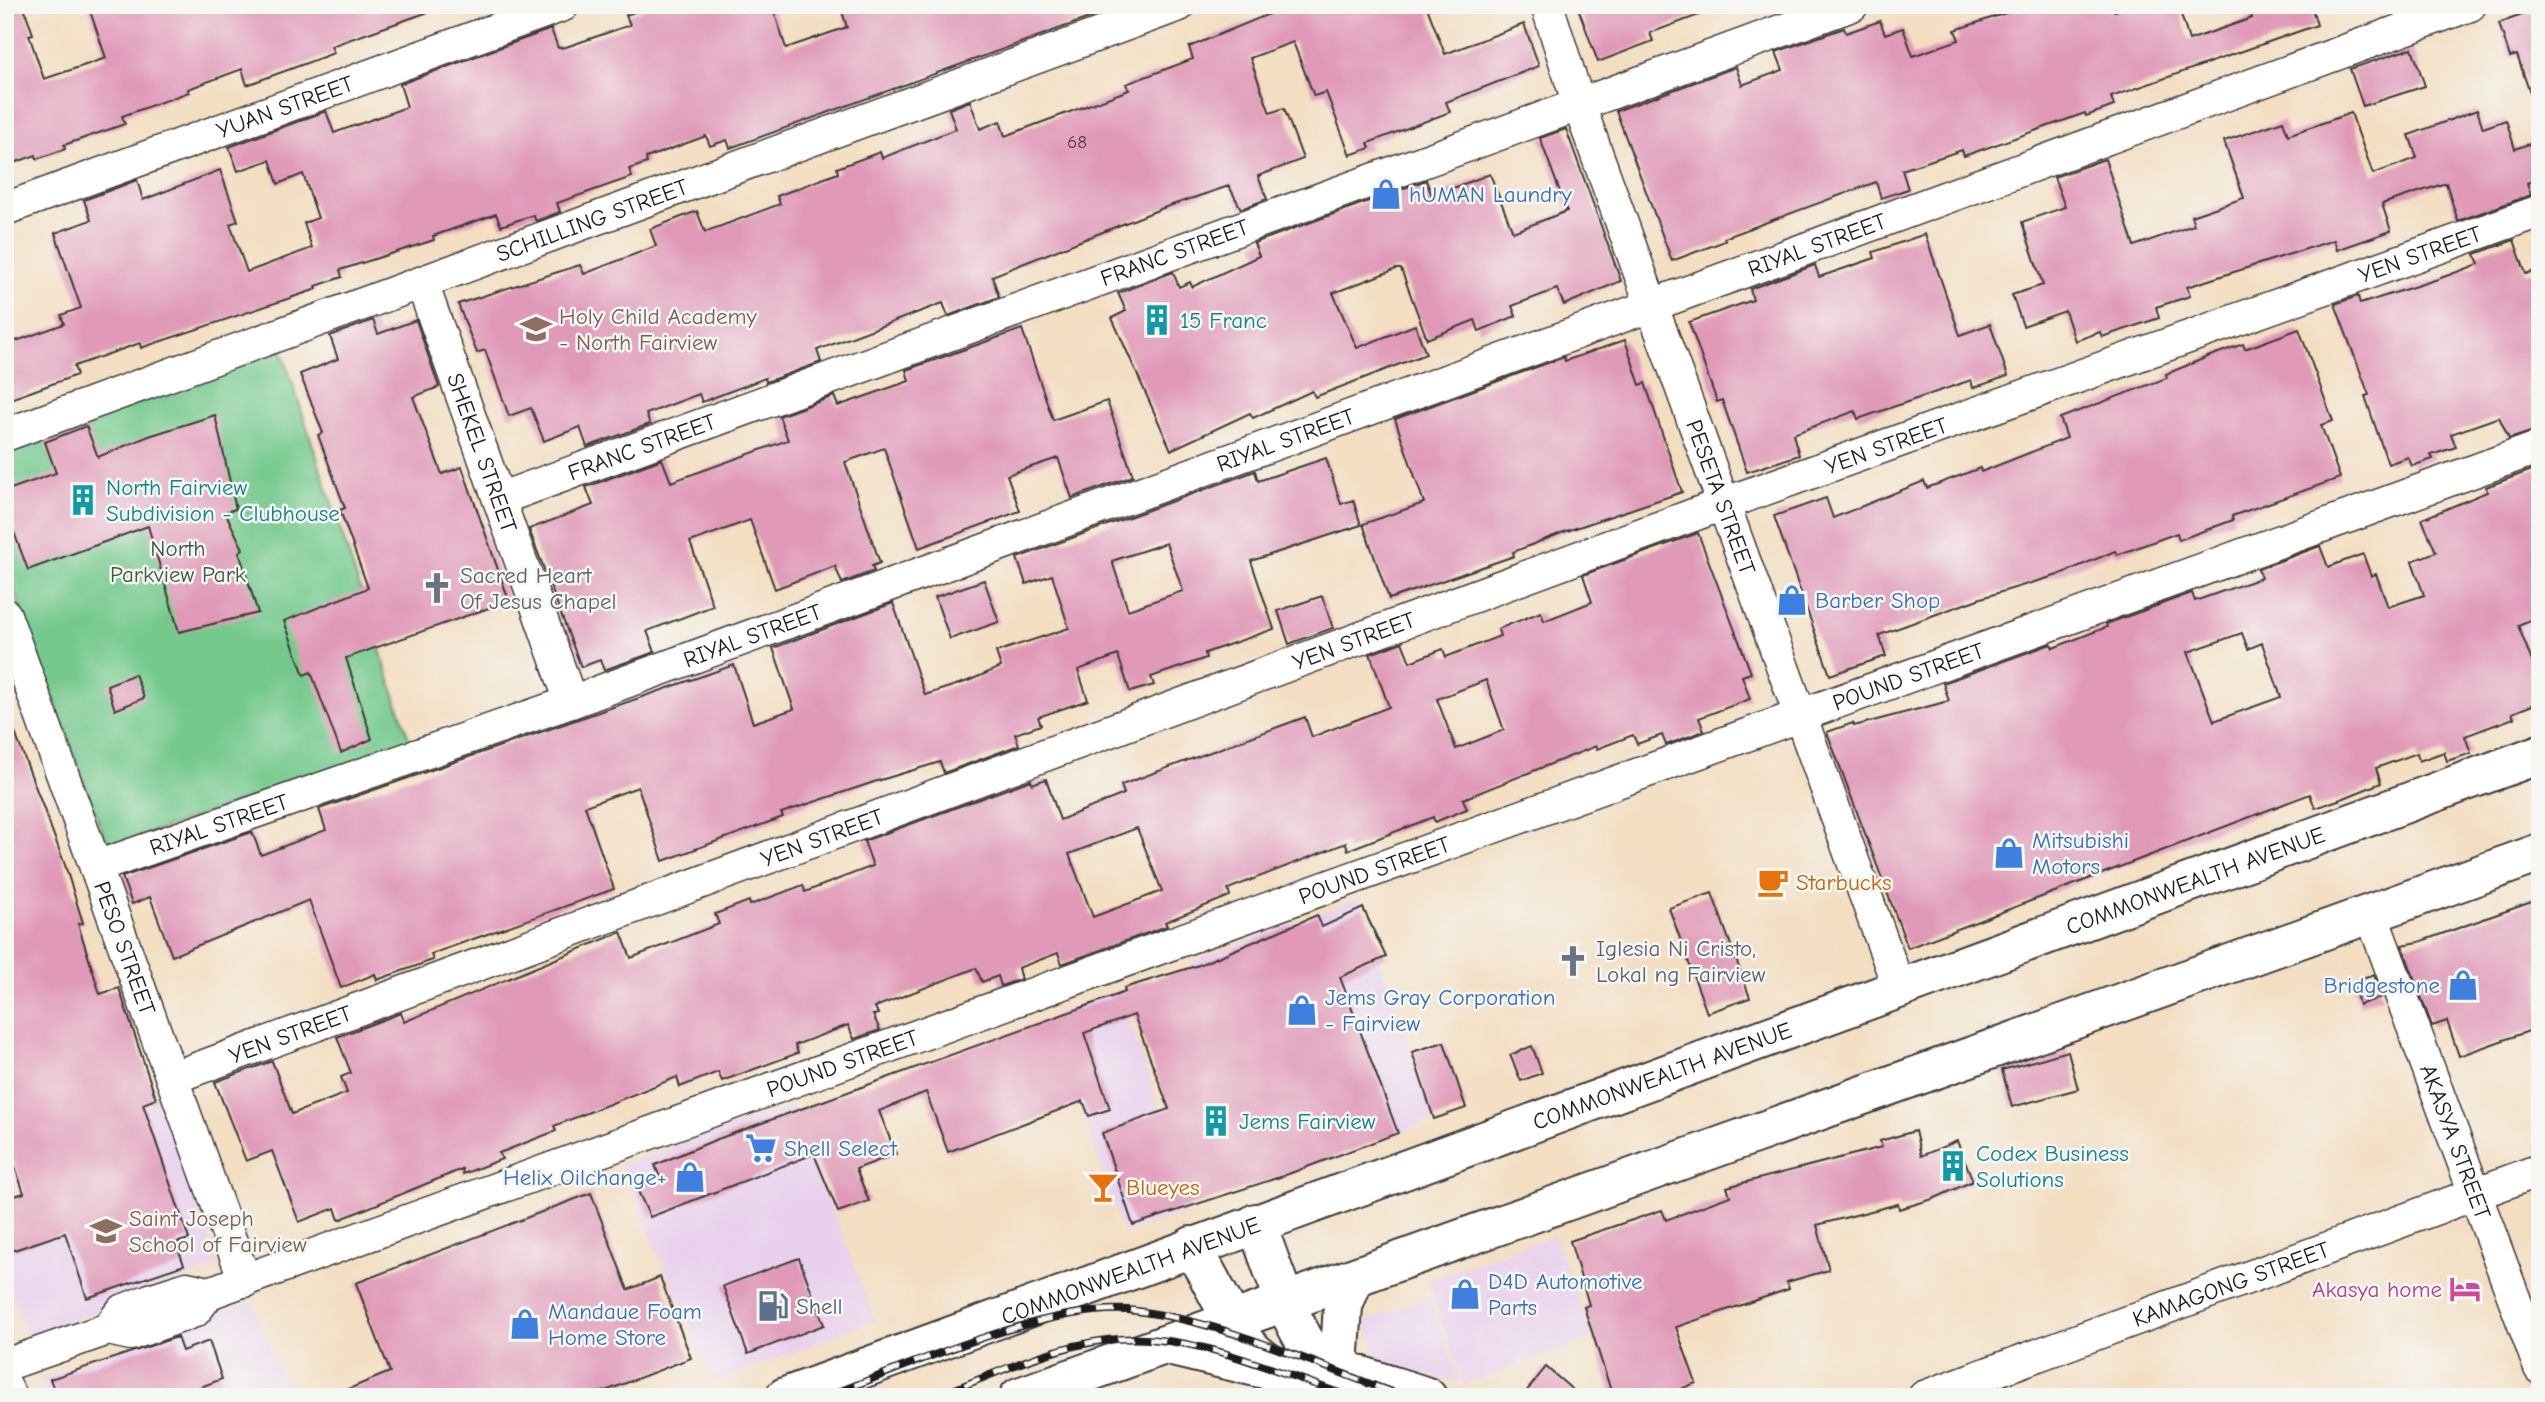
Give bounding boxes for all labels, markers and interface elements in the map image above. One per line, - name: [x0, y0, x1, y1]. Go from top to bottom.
- street label: YUAN STREET: [213, 69, 357, 144]
- house number: 68: [1067, 131, 1087, 153]
- street label: SCHILLING STREET: [492, 173, 691, 267]
- shop icon: hUMAN Laundry: [1369, 177, 1403, 211]
- place label: hUMAN Laundry: [1409, 181, 1572, 208]
- street label: RIYAL STREET: [1744, 207, 1890, 282]
- street label: FRANC STREET: [1097, 213, 1252, 292]
- street label: YEN STREET: [2355, 220, 2485, 289]
- place label: Holy Child Academy - North Fairview: [559, 303, 757, 356]
- building icon: 15 Franc: [1140, 303, 1174, 337]
- place label: 15 Franc: [1180, 307, 1267, 334]
- school or university icon: Holy Child Academy - North Fairview: [519, 312, 553, 346]
- street label: SHEKEL STREET: [442, 369, 523, 536]
- street label: RIYAL STREET: [1213, 402, 1358, 477]
- street label: FRANC STREET: [564, 408, 719, 486]
- street label: YEN STREET: [1821, 411, 1951, 480]
- street label: PESETA STREET: [1681, 416, 1761, 578]
- place label: North Fairview Subdivision - Clubhouse: [106, 474, 340, 527]
- building icon: North Fairview Subdivision - Clubhouse: [66, 483, 100, 517]
- park label: North Parkview Park: [110, 535, 246, 588]
- place label: Sacred Heart Of Jesus Chapel: [460, 562, 617, 615]
- church icon: Sacred Heart Of Jesus Chapel: [420, 571, 454, 605]
- shop icon: Barber Shop: [1775, 583, 1809, 617]
- place label: Barber Shop: [1815, 587, 1940, 614]
- street label: RIYAL STREET: [680, 598, 825, 673]
- street label: YEN STREET: [1289, 606, 1419, 676]
- street label: POUND STREET: [1829, 636, 1988, 716]
- street label: RIYAL STREET: [146, 788, 292, 861]
- street label: YEN STREET: [757, 803, 887, 872]
- street label: COMMONWEALTH AVENUE: [2062, 820, 2329, 940]
- place label: Mitsubishi Motors: [2032, 827, 2129, 880]
- street label: POUND STREET: [1295, 830, 1454, 910]
- shop icon: Mitsubishi Motors: [1992, 836, 2026, 870]
- cafe icon: Starbucks: [1756, 865, 1790, 899]
- place label: Starbucks: [1796, 869, 1891, 896]
- street label: PESO STREET: [89, 878, 161, 1019]
- place label: Iglesia Ni Cristo, Lokal ng Fairview: [1596, 935, 1766, 988]
- church icon: Iglesia Ni Cristo, Lokal ng Fairview: [1556, 944, 1590, 978]
- shop icon: Bridgestone: [2446, 968, 2480, 1002]
- place label: Bridgestone: [2324, 972, 2440, 999]
- place label: Jems Gray Corporation - Fairview: [1325, 984, 1555, 1037]
- shop icon: Jems Gray Corporation - Fairview: [1285, 993, 1319, 1027]
- street label: YEN STREET: [225, 999, 355, 1069]
- street label: COMMONWEALTH AVENUE: [1529, 1016, 1795, 1135]
- street label: POUND STREET: [763, 1023, 922, 1103]
- street label: AKASYA STREET: [2415, 1061, 2497, 1223]
- building icon: Jems Fairview: [1199, 1104, 1233, 1138]
- place label: Jems Fairview: [1239, 1108, 1376, 1135]
- supermarket icon: Shell Select: [744, 1131, 778, 1165]
- place label: Shell Select: [784, 1135, 898, 1162]
- place label: Codex Business Solutions: [1976, 1140, 2129, 1193]
- building icon: Codex Business Solutions: [1936, 1149, 1970, 1183]
- shop icon: Helix Oilchange+: [673, 1160, 707, 1194]
- place label: Helix Oilchange+: [503, 1164, 667, 1191]
- bar icon: Blueyes: [1086, 1170, 1120, 1204]
- place label: Blueyes: [1126, 1174, 1200, 1201]
- place label: Saint Joseph School of Fairview: [129, 1205, 307, 1258]
- street label: COMMONWEALTH AVENUE: [997, 1211, 1264, 1330]
- school or university icon: Saint Joseph School of Fairview: [89, 1214, 123, 1248]
- street label: KAMAGONG STREET: [2129, 1235, 2333, 1332]
- place label: D4D Automotive Parts: [1488, 1268, 1642, 1321]
- hotel icon: Akasya home: [2448, 1272, 2482, 1306]
- place label: Akasya home: [2312, 1276, 2442, 1303]
- shop icon: D4D Automotive Parts: [1448, 1277, 1482, 1311]
- fuel station icon: Shell: [756, 1289, 790, 1323]
- place label: Shell: [796, 1293, 843, 1320]
- place label: Mandaue Foam Home Store: [548, 1298, 702, 1351]
- shop icon: Mandaue Foam Home Store: [508, 1307, 542, 1341]

